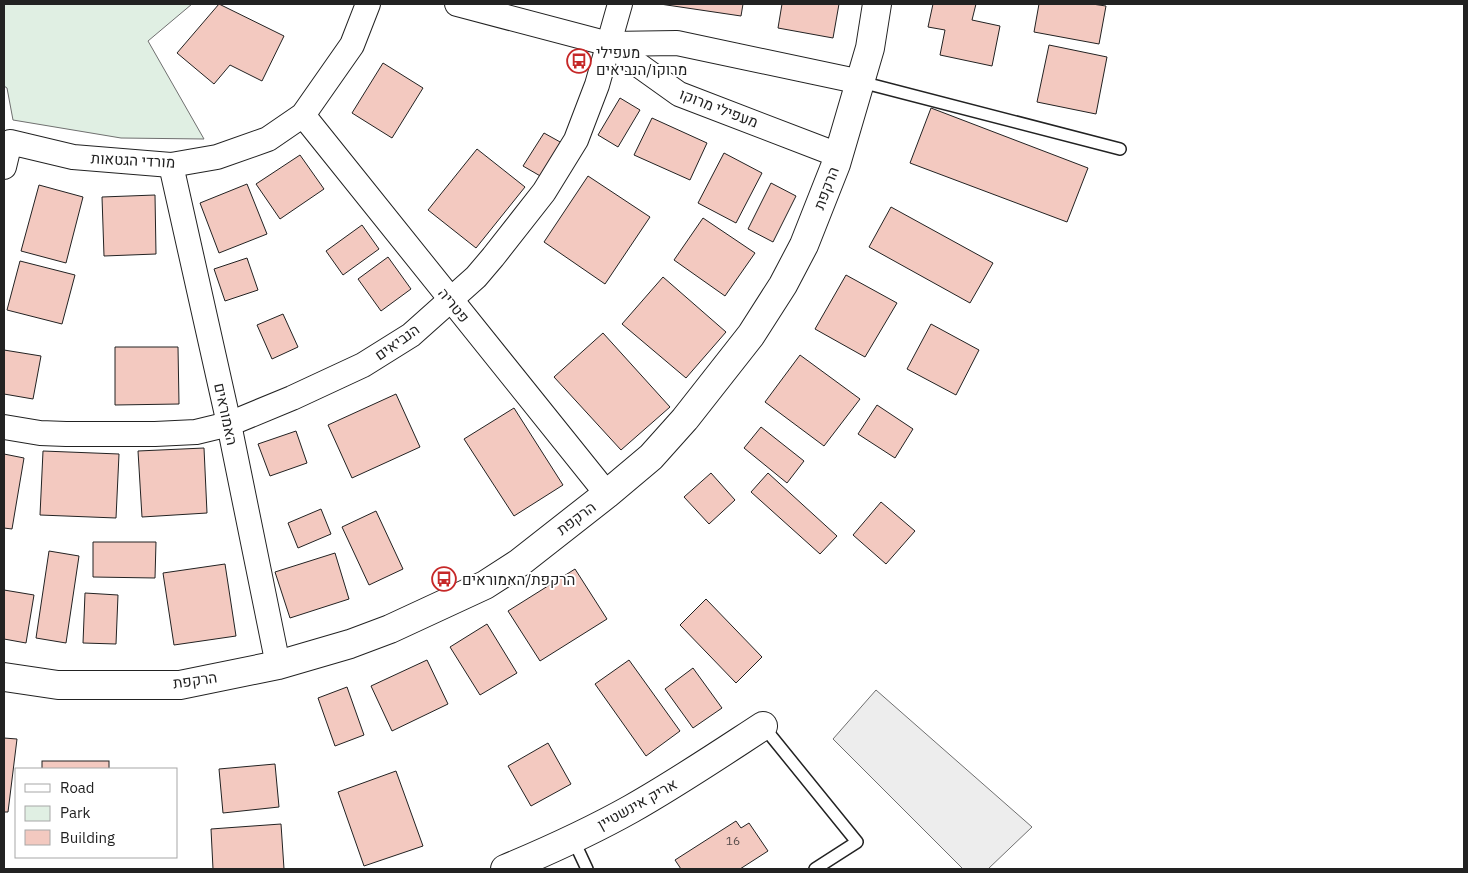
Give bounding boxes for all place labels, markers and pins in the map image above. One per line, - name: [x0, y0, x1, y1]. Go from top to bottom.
- place label: מעפילי מרוקו/הנביאים: [596, 43, 687, 79]
- bus stop icon: מעפילי מרוקו/הנביאים: [566, 48, 592, 74]
- bus stop icon: הרקפת/האמוראים: [431, 566, 457, 592]
- place label: הרקפת/האמוראים: [462, 570, 575, 589]

